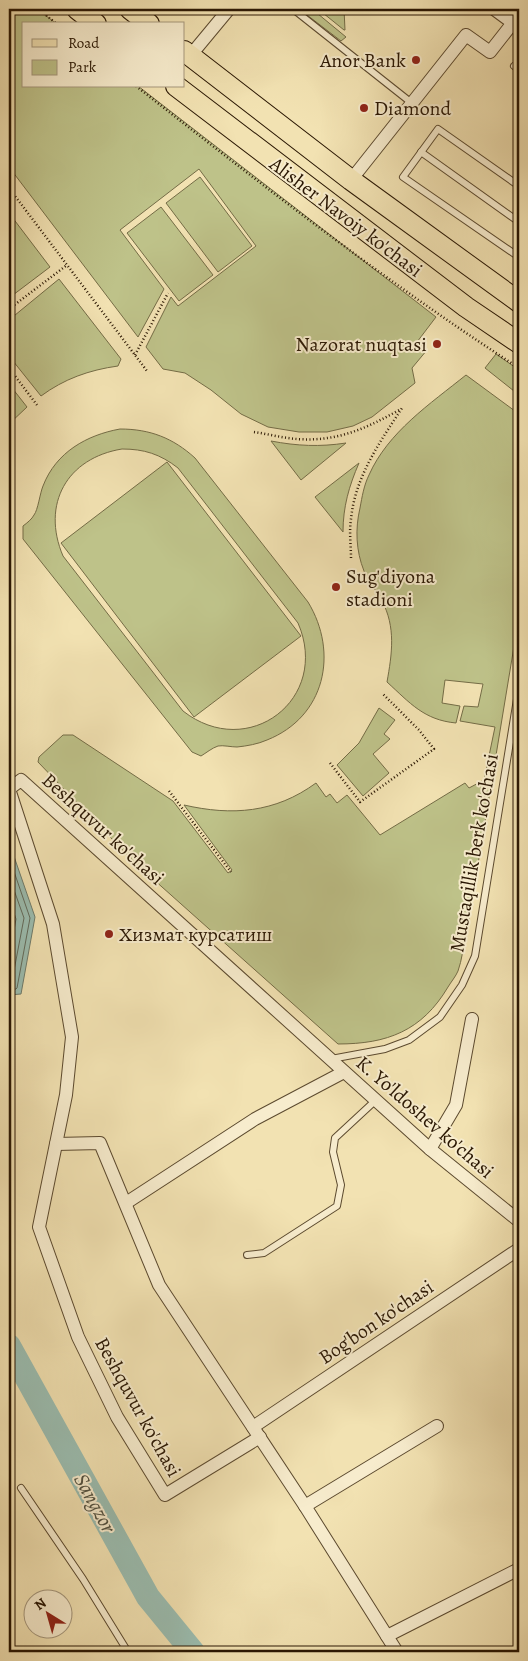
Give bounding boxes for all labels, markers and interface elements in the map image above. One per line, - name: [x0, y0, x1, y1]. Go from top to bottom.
- legend: [22, 22, 185, 88]
- text: Road: [68, 33, 100, 53]
- place label: Anor Bank: [319, 47, 406, 74]
- marker: Anor Bank: [410, 54, 422, 66]
- text: Park: [68, 57, 97, 77]
- place label: Diamond: [374, 95, 452, 122]
- marker: Diamond: [358, 102, 370, 114]
- street label: Alisher Navoiy ko'chasi: [263, 150, 428, 283]
- place label: Nazorat nuqtasi: [296, 331, 427, 358]
- marker: Nazorat nuqtasi: [431, 338, 443, 350]
- place label: Sug'diyona stadioni: [346, 563, 436, 613]
- marker: Sug'diyona stadioni: [330, 581, 342, 593]
- street label: Mustaqillik berk ko'chasi: [443, 752, 505, 954]
- street label: Beshquvur ko'chasi: [36, 767, 170, 891]
- place label: Хизмат курсатиш: [119, 921, 272, 948]
- marker: Хизмат курсатиш: [103, 928, 115, 940]
- street label: K. Yo'ldoshev ko'chasi: [350, 1050, 500, 1184]
- street label: Bog'bon ko'chasi: [313, 1274, 439, 1370]
- street label: Beshquvur ko'chasi: [88, 1332, 188, 1482]
- water label: Sangzor: [67, 1468, 123, 1538]
- north arrow: [22, 1588, 72, 1638]
- text: N: [31, 1593, 50, 1615]

